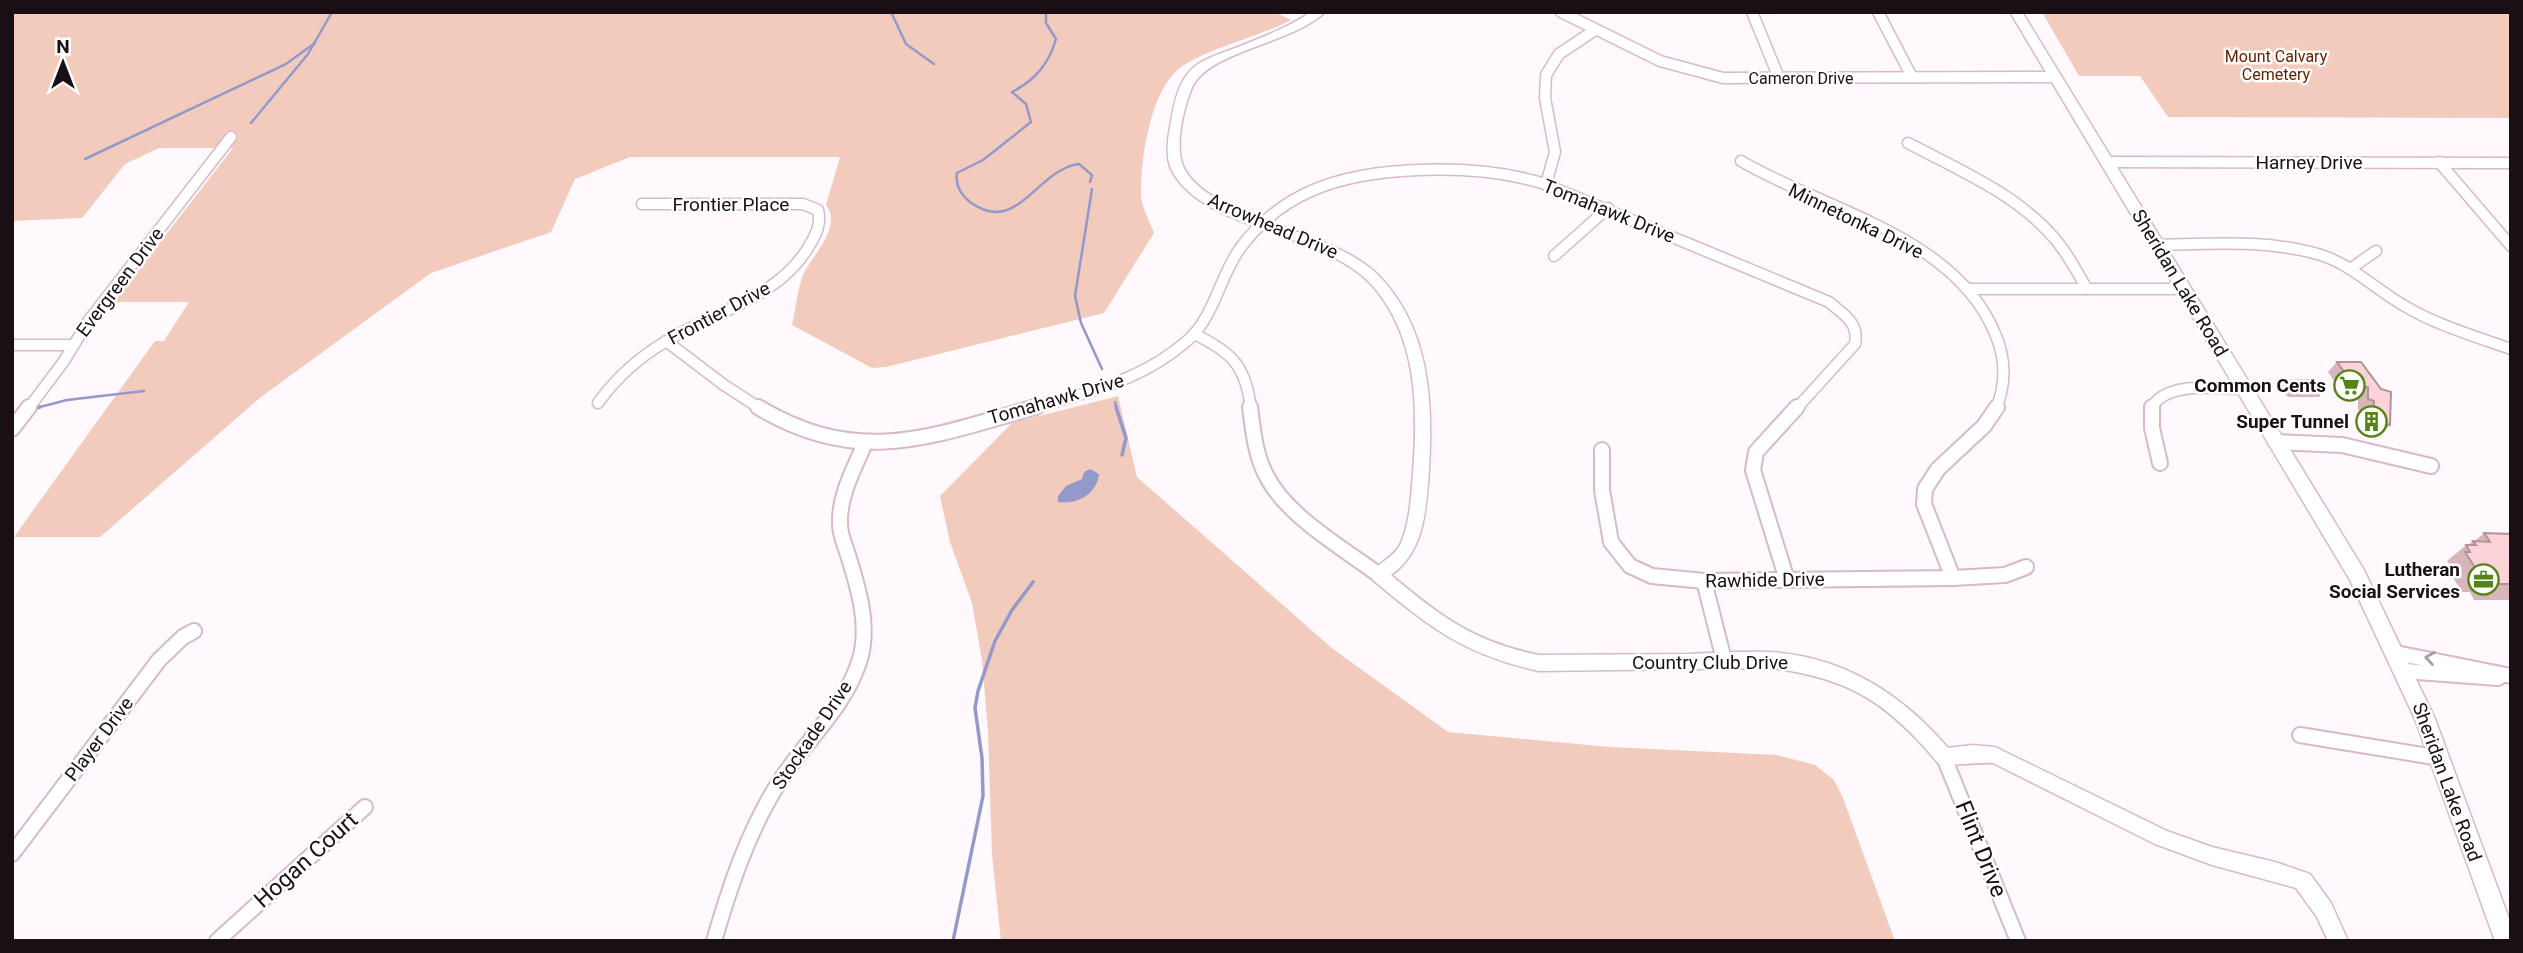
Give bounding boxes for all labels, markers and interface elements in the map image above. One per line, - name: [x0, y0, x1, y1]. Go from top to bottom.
- north arrow: [28, 28, 98, 98]
- text: N: [56, 35, 70, 58]
- park label: Mount Calvary Cemetery: [2225, 47, 2328, 84]
- street label: Cameron Drive: [1749, 69, 1853, 88]
- street label: Harney Drive: [2255, 151, 2363, 174]
- street label: Tomahawk Drive: [1540, 174, 1678, 248]
- street label: Minnetonka Drive: [1785, 178, 1927, 264]
- street label: Arrowhead Drive: [1204, 188, 1342, 264]
- street label: Frontier Place: [673, 193, 789, 216]
- street label: Sheridan Lake Road: [2127, 205, 2233, 361]
- street label: Evergreen Drive: [71, 223, 169, 341]
- street label: Frontier Drive: [664, 276, 774, 350]
- supermarket icon: Common Cents: [2332, 368, 2366, 402]
- street label: Tomahawk Drive: [985, 369, 1127, 429]
- place label: Common Cents: [2194, 374, 2326, 397]
- building icon: Super Tunnel: [2355, 404, 2389, 438]
- place label: Super Tunnel: [2236, 410, 2349, 433]
- place label: Lutheran Social Services: [2329, 558, 2460, 603]
- office icon: Lutheran Social Services: [2466, 563, 2500, 597]
- street label: Rawhide Drive: [1705, 567, 1825, 593]
- street label: Country Club Drive: [1632, 651, 1788, 674]
- one-way arrow: [2424, 651, 2436, 666]
- street label: Stockade Drive: [767, 676, 857, 794]
- street label: Player Drive: [60, 692, 138, 786]
- street label: Sheridan Lake Road: [2408, 699, 2486, 865]
- street label: Flint Drive: [1949, 797, 2013, 901]
- street label: Hogan Court: [249, 806, 363, 914]

